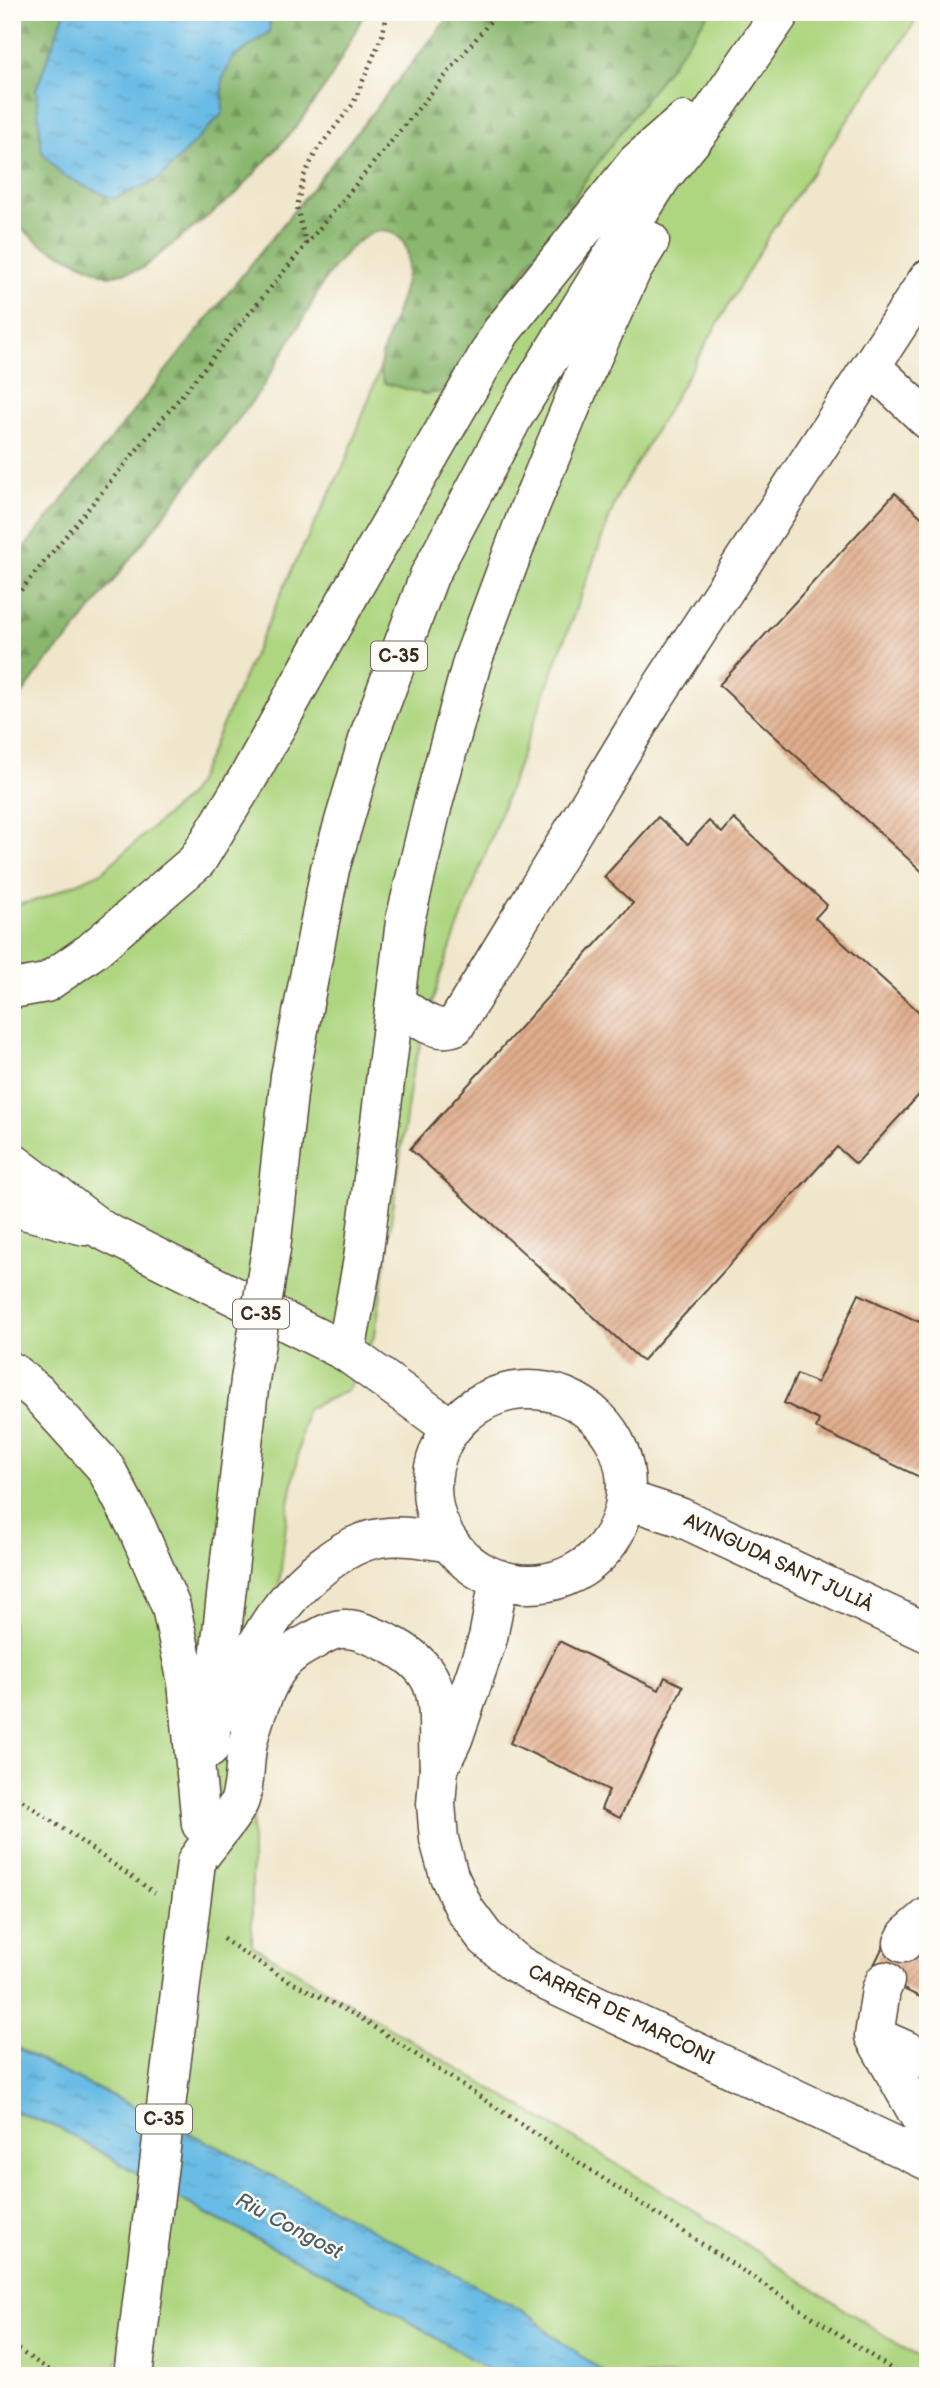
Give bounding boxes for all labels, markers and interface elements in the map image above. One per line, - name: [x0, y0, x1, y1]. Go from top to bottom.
- road number: C-35: [371, 642, 427, 670]
- road number: C-35: [233, 1300, 289, 1329]
- street label: AVINGUDA SANT JULIÀ: [680, 1508, 877, 1617]
- street label: CARRER DE MARCONI: [524, 1960, 718, 2070]
- road number: C-35: [136, 2104, 192, 2134]
- water label: Riu Congost: [231, 2187, 347, 2265]

